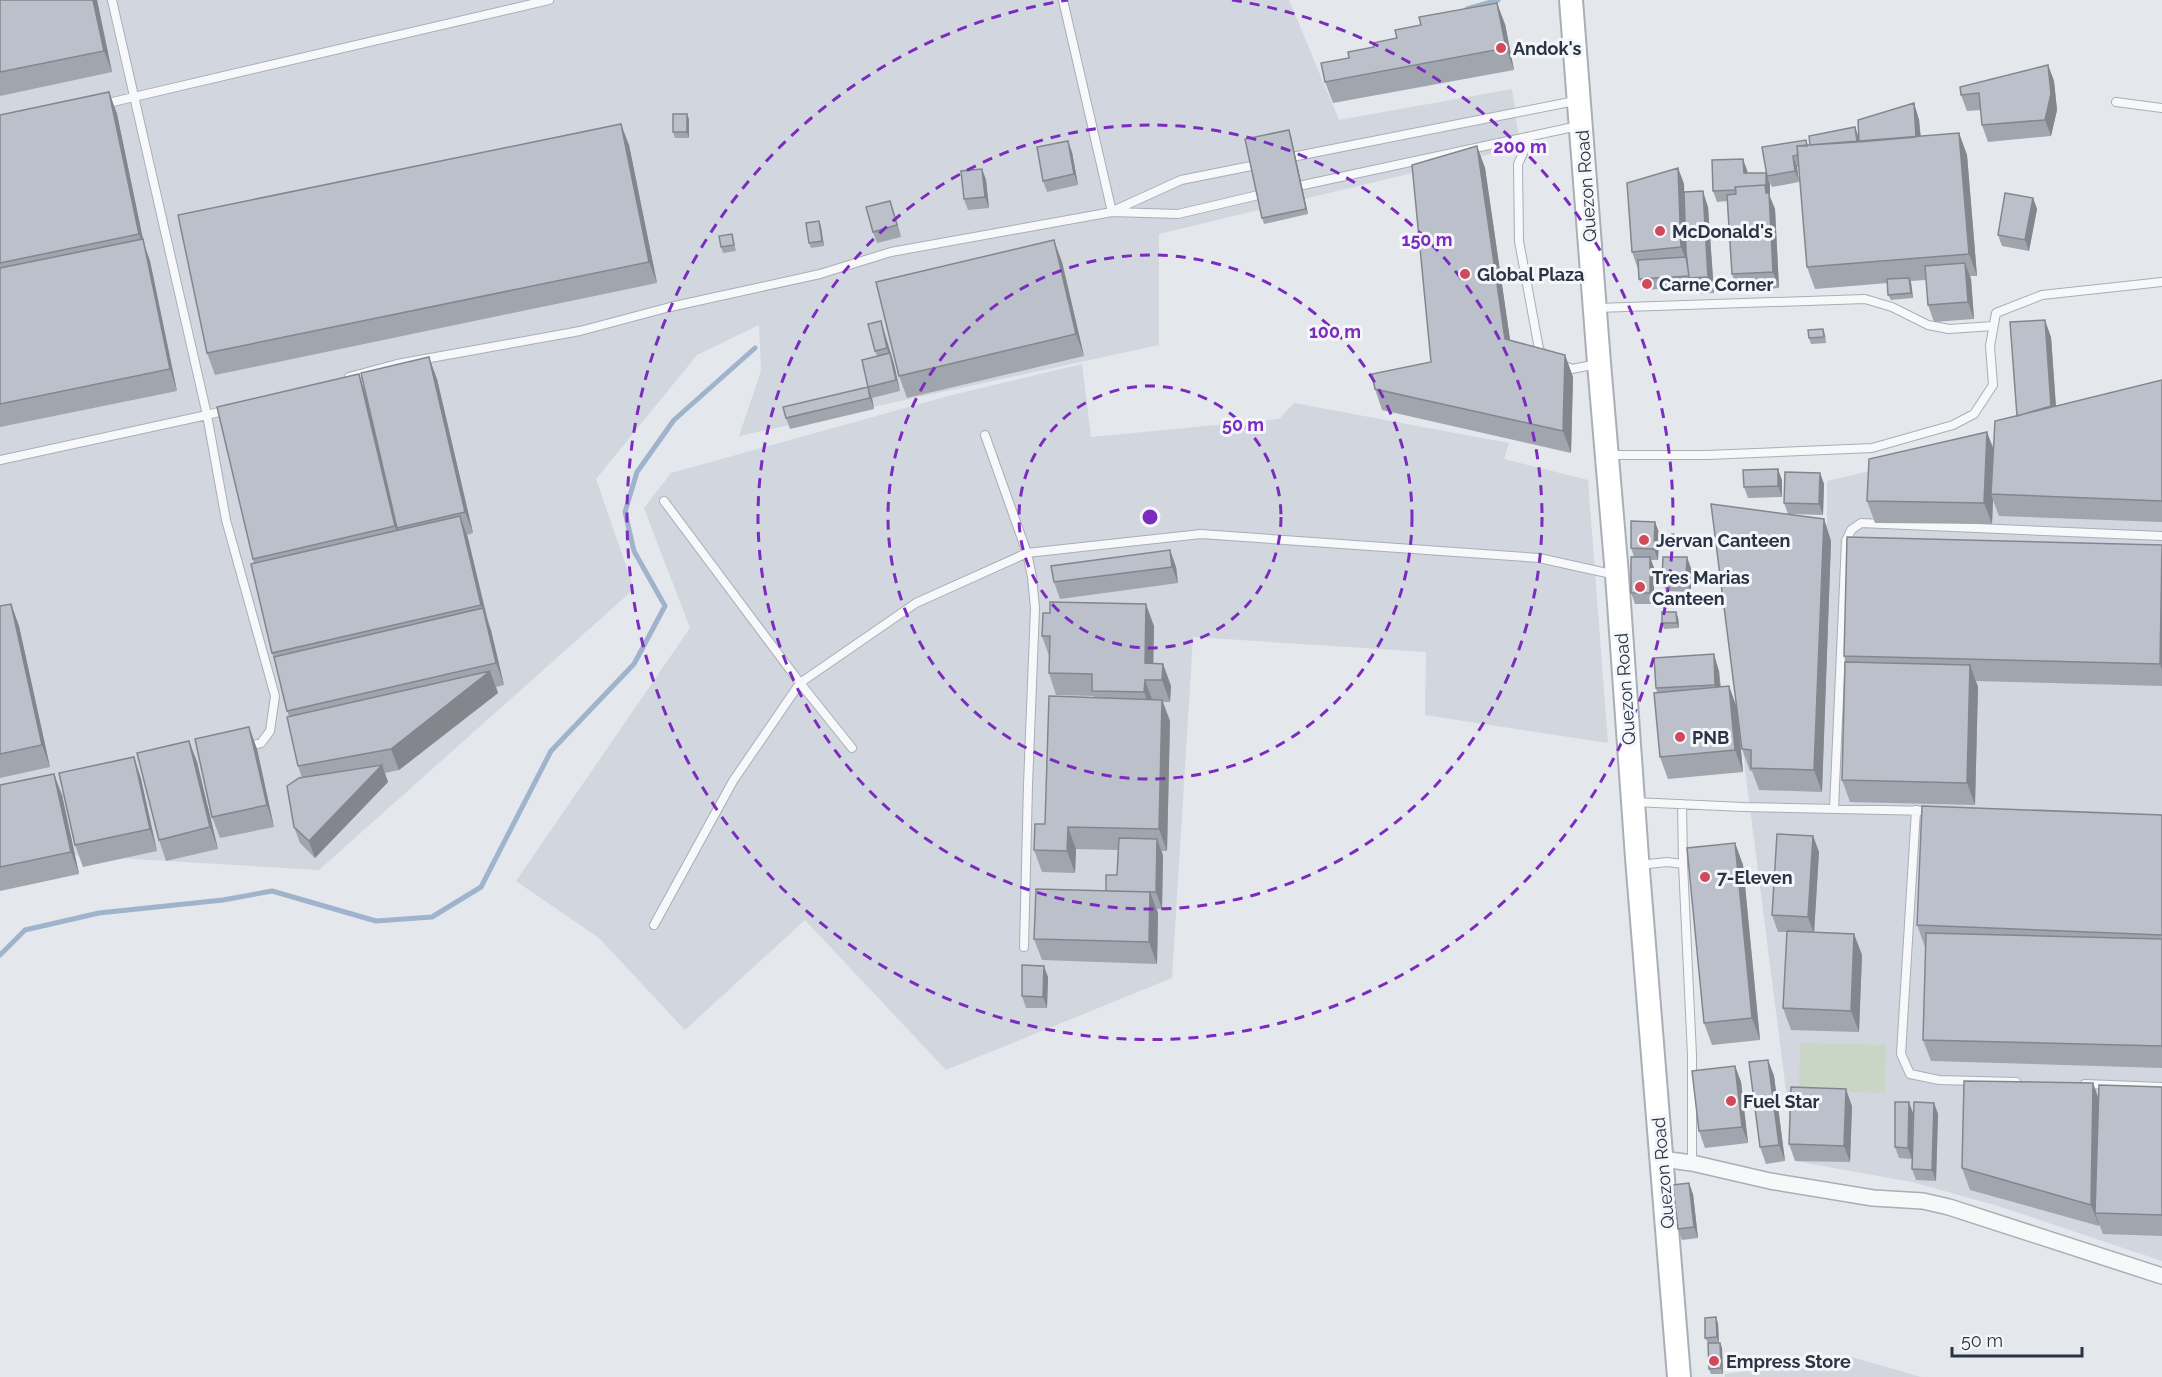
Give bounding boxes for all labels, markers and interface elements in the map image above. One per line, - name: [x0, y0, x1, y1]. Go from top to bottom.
- place label: Andok's: [1513, 38, 1582, 59]
- marker: Andok's: [1494, 41, 1508, 55]
- street label: Quezon Road: [1572, 129, 1600, 243]
- text: 200 m: [1493, 136, 1547, 157]
- place label: McDonald's: [1672, 221, 1773, 242]
- marker: McDonald's: [1653, 224, 1667, 238]
- text: 150 m: [1402, 229, 1453, 250]
- place label: Global Plaza: [1477, 264, 1584, 285]
- marker: Global Plaza: [1458, 267, 1472, 281]
- place label: Carne Corner: [1659, 274, 1773, 295]
- marker: Carne Corner: [1640, 277, 1654, 291]
- text: 100 m: [1309, 321, 1361, 342]
- text: 50 m: [1222, 414, 1264, 435]
- centre of rings: [1140, 507, 1160, 527]
- place label: Jervan Canteen: [1656, 530, 1790, 551]
- marker: Jervan Canteen: [1637, 533, 1651, 547]
- place label: Tres Marias Canteen: [1652, 567, 1750, 609]
- marker: Tres Marias Canteen: [1633, 580, 1647, 594]
- street label: Quezon Road: [1611, 632, 1639, 746]
- place label: PNB: [1692, 727, 1729, 748]
- marker: PNB: [1673, 730, 1687, 744]
- place label: 7-Eleven: [1717, 867, 1793, 888]
- marker: 7-Eleven: [1698, 870, 1712, 884]
- place label: Fuel Star: [1743, 1091, 1819, 1112]
- marker: Fuel Star: [1724, 1094, 1738, 1108]
- street label: Quezon Road: [1648, 1116, 1678, 1230]
- scale bar: [1952, 1320, 2082, 1358]
- text: 50 m: [1961, 1330, 2003, 1351]
- place label: Empress Store: [1726, 1351, 1851, 1372]
- marker: Empress Store: [1707, 1354, 1721, 1368]

